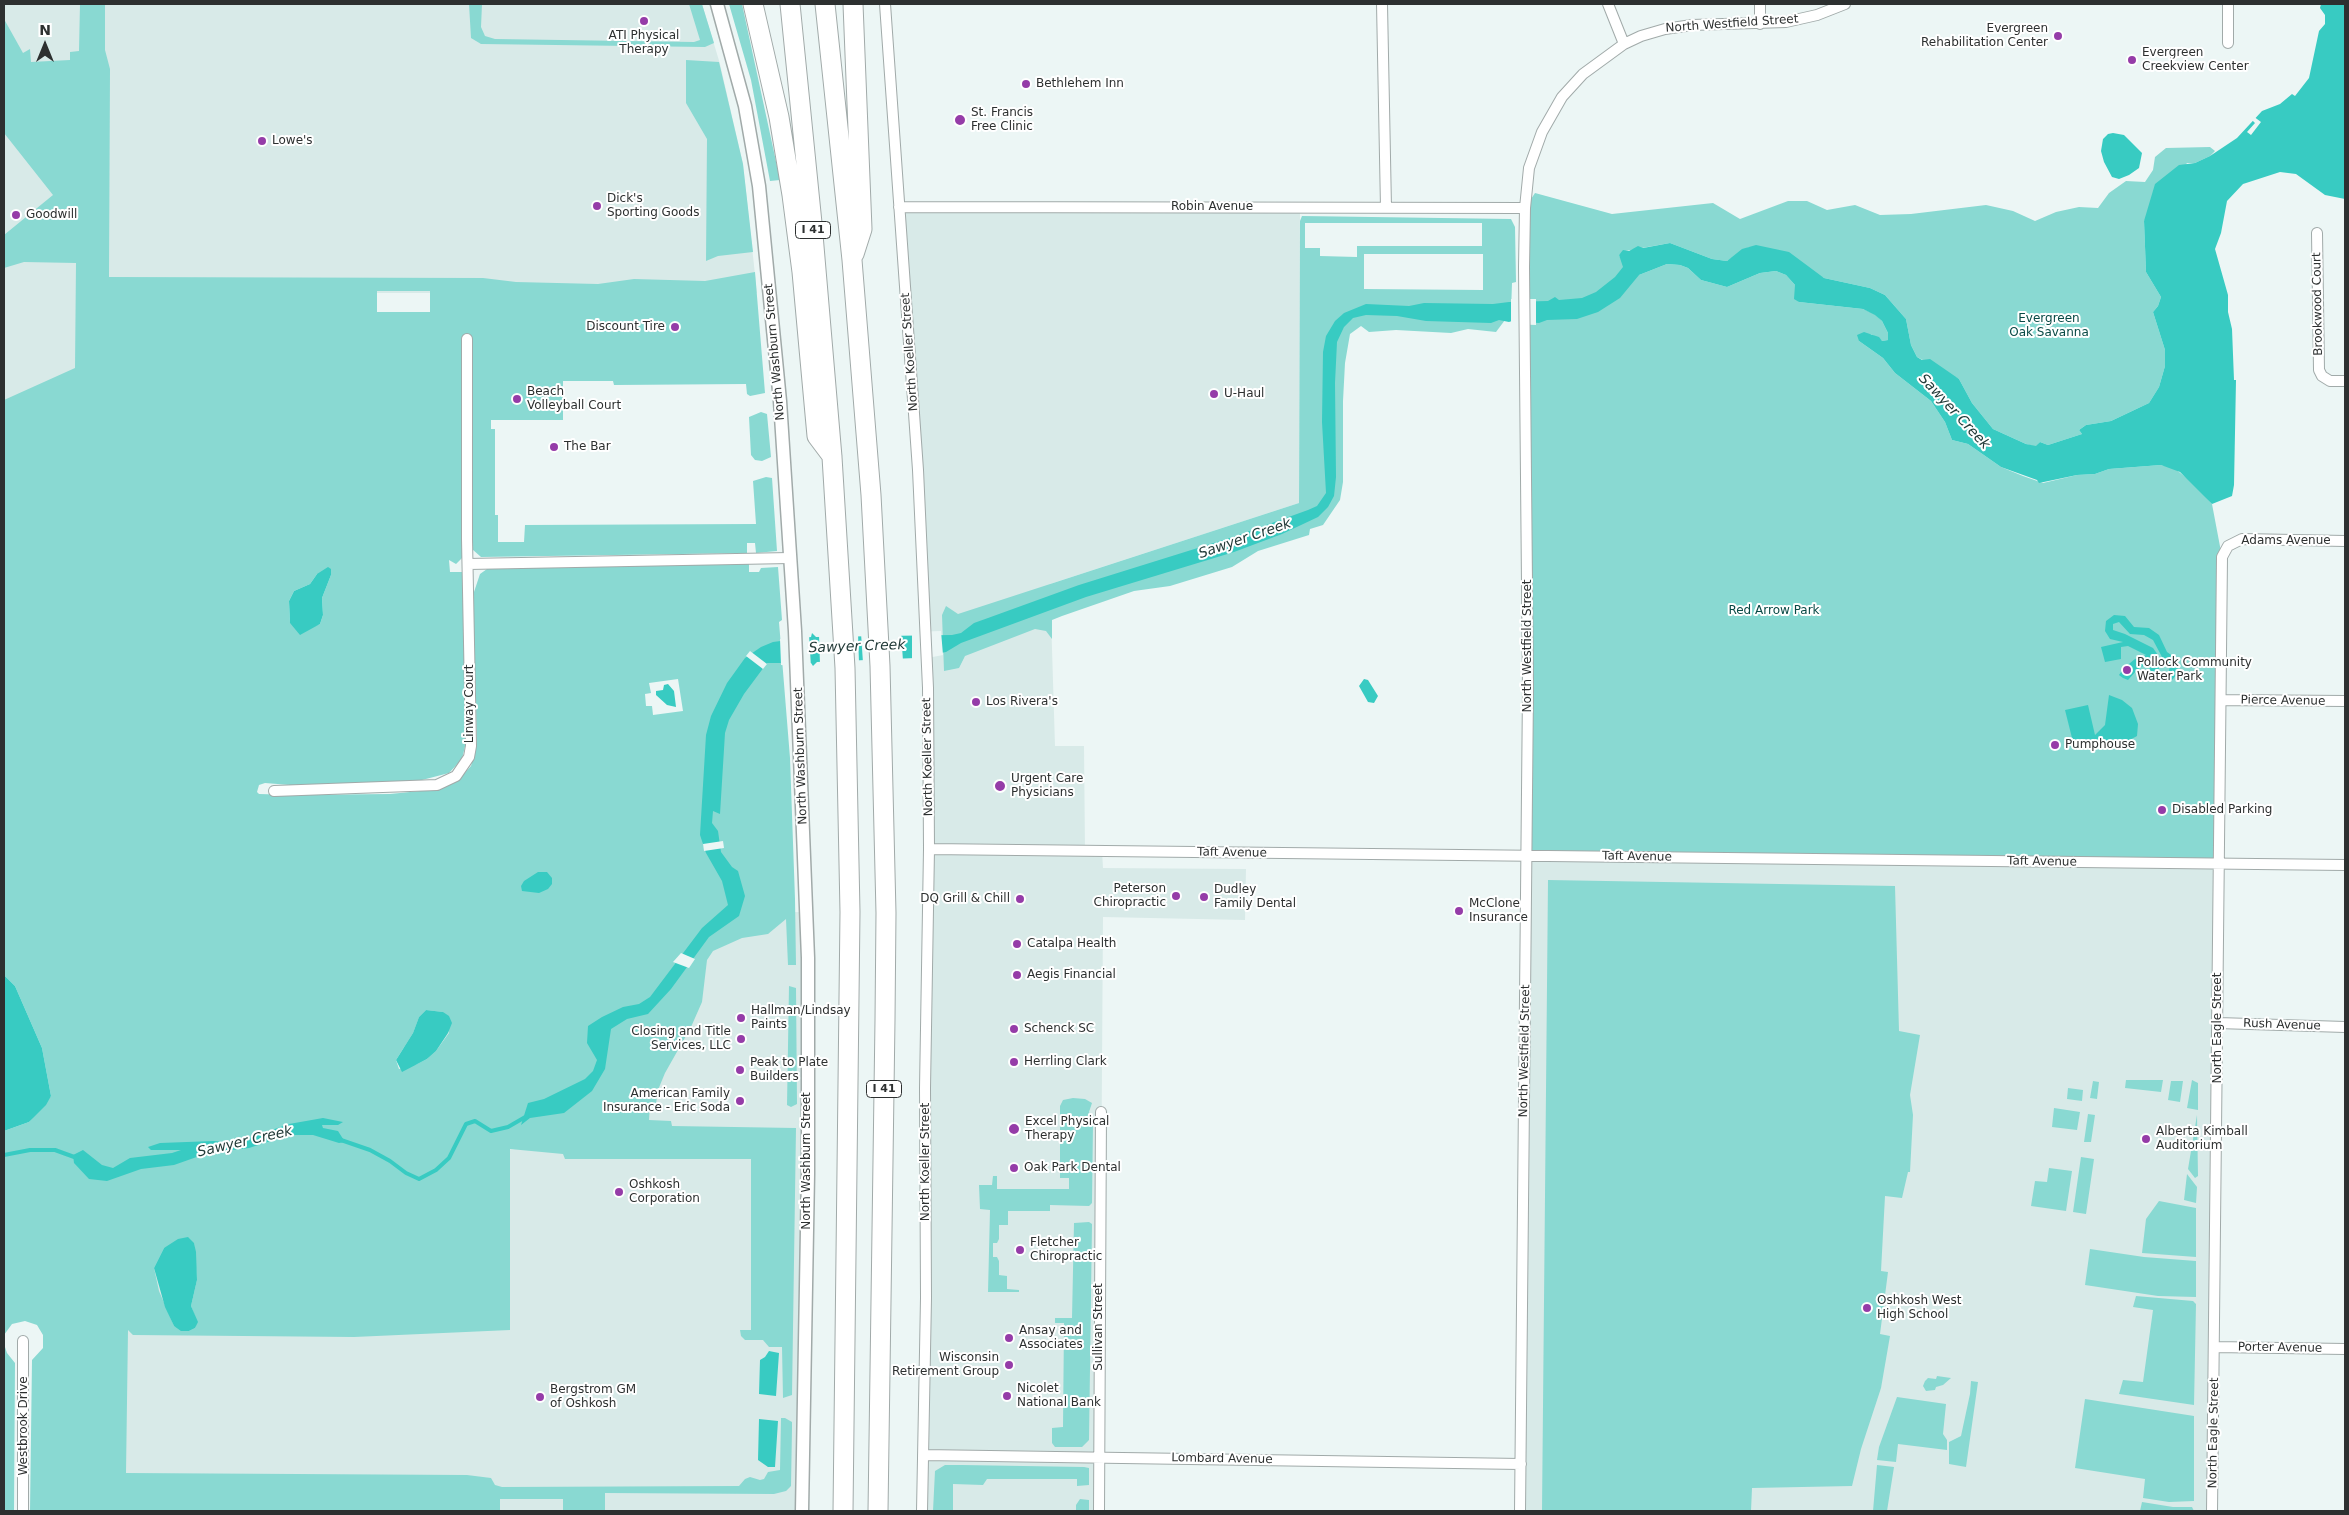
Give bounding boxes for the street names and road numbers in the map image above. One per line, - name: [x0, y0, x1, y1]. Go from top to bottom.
- street label: North Westfield Street: [1665, 12, 1799, 36]
- street label: Robin Avenue: [1171, 200, 1253, 214]
- road number: I 41: [796, 222, 830, 238]
- street label: Brookwood Court: [2310, 252, 2326, 356]
- street label: North Washburn Street: [762, 283, 788, 421]
- street label: North Koeller Street: [899, 292, 921, 412]
- street label: Adams Avenue: [2241, 534, 2331, 548]
- street label: North Westfield Street: [1521, 579, 1535, 713]
- street label: Linway Court: [463, 665, 477, 743]
- street label: North Washburn Street: [791, 687, 811, 825]
- street label: Pierce Avenue: [2241, 693, 2325, 709]
- street label: North Koeller Street: [920, 698, 936, 816]
- street label: Taft Avenue: [1197, 845, 1267, 861]
- street label: Taft Avenue: [1602, 849, 1672, 865]
- street label: Taft Avenue: [2007, 854, 2077, 870]
- street label: North Eagle Street: [2211, 973, 2225, 1083]
- street label: North Westfield Street: [1517, 984, 1533, 1118]
- street label: Rush Avenue: [2243, 1016, 2321, 1034]
- road number: I 41: [866, 1080, 902, 1098]
- street label: North Washburn Street: [800, 1092, 814, 1230]
- street label: North Koeller Street: [919, 1103, 933, 1221]
- street label: Sullivan Street: [1092, 1283, 1106, 1371]
- street label: Porter Avenue: [2238, 1340, 2322, 1356]
- street label: Westbrook Drive: [17, 1376, 31, 1476]
- street label: North Eagle Street: [2206, 1377, 2222, 1489]
- street label: Lombard Avenue: [1171, 1451, 1273, 1467]

